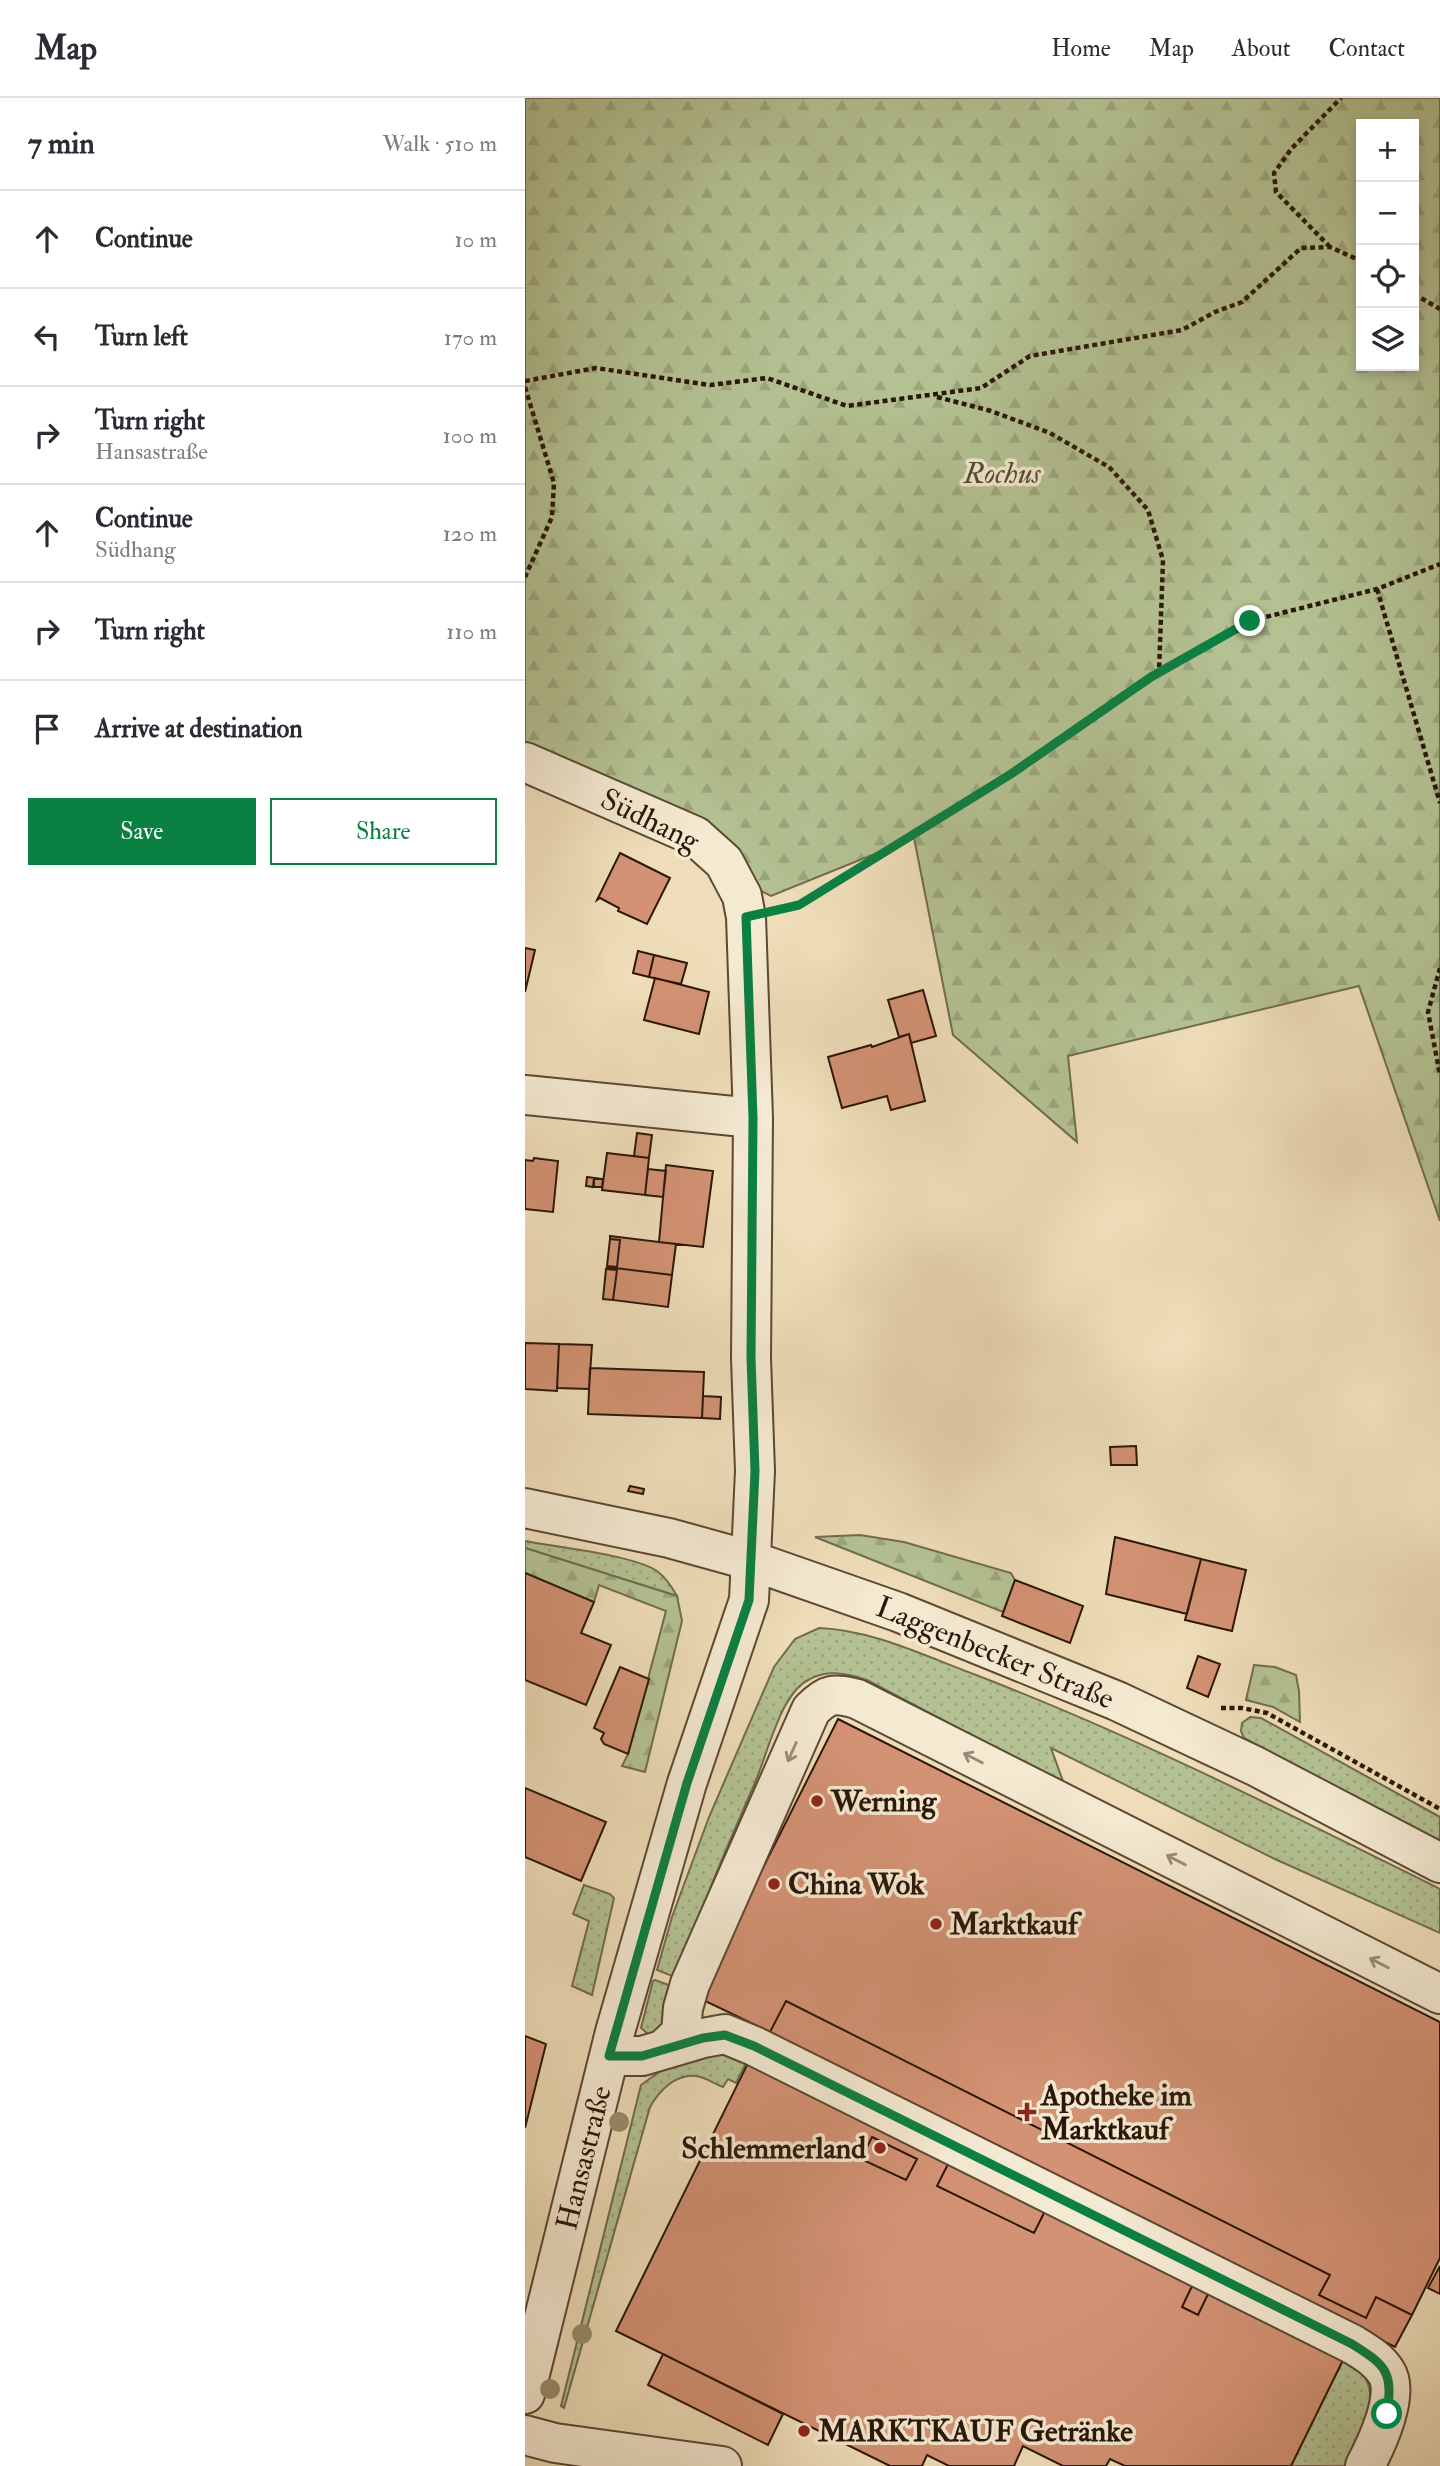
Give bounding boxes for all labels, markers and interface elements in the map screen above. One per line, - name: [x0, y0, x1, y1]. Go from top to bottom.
- text: Map: [35, 28, 97, 69]
- text: Home: [1051, 33, 1111, 64]
- text: Map: [1149, 33, 1194, 64]
- text: About: [1232, 33, 1291, 64]
- text: Contact: [1329, 33, 1405, 64]
- map controls: [1356, 119, 1419, 371]
- button: +: [1356, 119, 1419, 182]
- text: 7 min: [28, 125, 95, 162]
- text: Walk · 510 m: [382, 129, 497, 158]
- button: −: [1356, 182, 1419, 245]
- icon: ahead: [28, 220, 66, 258]
- text: Continue: [95, 223, 193, 255]
- text: 10 m: [454, 225, 497, 254]
- button: locate: [1356, 245, 1419, 308]
- button: layers: [1356, 308, 1419, 371]
- icon: left: [28, 318, 66, 356]
- text: Turn left: [95, 321, 188, 353]
- text: 170 m: [444, 323, 497, 352]
- text: Turn right: [95, 405, 205, 437]
- icon: right: [28, 416, 66, 454]
- text: 100 m: [443, 421, 497, 450]
- text: Hansastraße: [95, 437, 208, 466]
- park label: Rochus: [962, 455, 1041, 492]
- text: Continue: [95, 503, 193, 535]
- icon: ahead: [28, 514, 66, 552]
- text: 120 m: [443, 519, 497, 548]
- text: Südhang: [95, 535, 176, 564]
- route end: [1234, 605, 1265, 636]
- icon: right: [28, 612, 66, 650]
- text: Turn right: [95, 615, 205, 647]
- text: 110 m: [446, 617, 497, 646]
- icon: arrive: [28, 710, 66, 748]
- text: Arrive at destination: [95, 713, 303, 745]
- street label: Südhang: [595, 780, 706, 860]
- button: Save: [28, 798, 256, 865]
- button: Share: [270, 798, 497, 865]
- street label: Laggenbecker Straße: [871, 1588, 1119, 1718]
- one-way arrow: [785, 1740, 798, 1762]
- one-way arrow: [963, 1750, 984, 1764]
- place label: Werning: [830, 1783, 937, 1820]
- marker: Werning: [809, 1793, 825, 1809]
- one-way arrow: [1166, 1853, 1187, 1867]
- place label: China Wok: [788, 1866, 925, 1903]
- marker: China Wok: [766, 1876, 782, 1892]
- place label: Marktkauf: [949, 1906, 1083, 1943]
- marker: Marktkauf: [928, 1916, 944, 1932]
- one-way arrow: [1369, 1955, 1390, 1969]
- place label: Apotheke im Marktkauf: [1039, 2077, 1192, 2148]
- street label: Hansastraße: [548, 2082, 620, 2234]
- marker: Apotheke im Marktkauf: [1019, 2104, 1035, 2120]
- place label: Schlemmerland: [681, 2130, 866, 2167]
- marker: Schlemmerland: [872, 2140, 888, 2156]
- route start: [1371, 2398, 1402, 2429]
- place label: MARKTKAUF Getränke: [817, 2413, 1133, 2450]
- marker: MARKTKAUF Getränke: [796, 2423, 812, 2439]

